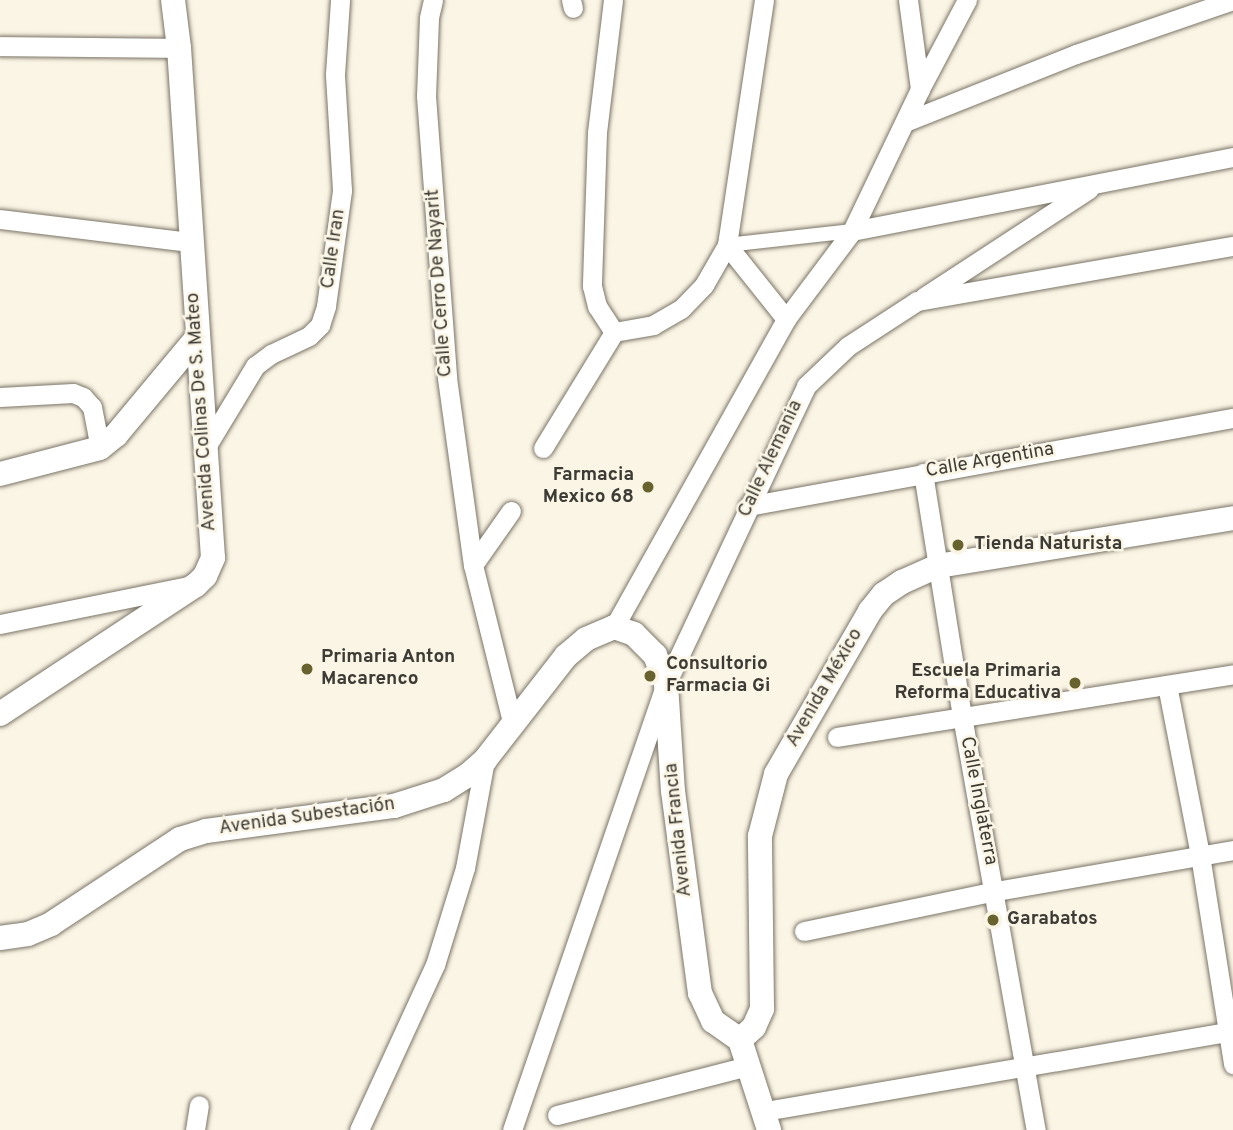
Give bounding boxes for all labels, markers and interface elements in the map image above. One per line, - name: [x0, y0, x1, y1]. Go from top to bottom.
- street label: Calle Cerro De Nayarit: [422, 188, 458, 378]
- street label: Calle Iran: [317, 208, 351, 290]
- street label: Avenida Colinas De S. Mateo: [182, 292, 222, 532]
- street label: Calle Alemania: [734, 397, 808, 521]
- street label: Calle Argentina: [924, 438, 1056, 484]
- place label: Farmacia Mexico 68: [543, 465, 634, 509]
- marker: Farmacia Mexico 68: [640, 479, 656, 495]
- place label: Tienda Naturista: [974, 534, 1122, 556]
- marker: Tienda Naturista: [948, 535, 968, 555]
- street label: Avenida México: [782, 625, 868, 751]
- place label: Primaria Anton Macarenco: [321, 647, 456, 691]
- place label: Consultorio Farmacia Gi: [666, 654, 770, 698]
- marker: Primaria Anton Macarenco: [299, 661, 315, 677]
- place label: Escuela Primaria Reforma Educativa: [895, 661, 1061, 705]
- marker: Consultorio Farmacia Gi: [640, 666, 660, 686]
- marker: Escuela Primaria Reforma Educativa: [1067, 675, 1083, 691]
- street label: Calle Inglaterra: [954, 735, 1002, 867]
- street label: Avenida Francia: [661, 762, 697, 898]
- street label: Avenida Subestación: [218, 793, 396, 841]
- place label: Garabatos: [1007, 909, 1098, 931]
- marker: Garabatos: [985, 912, 1001, 928]

